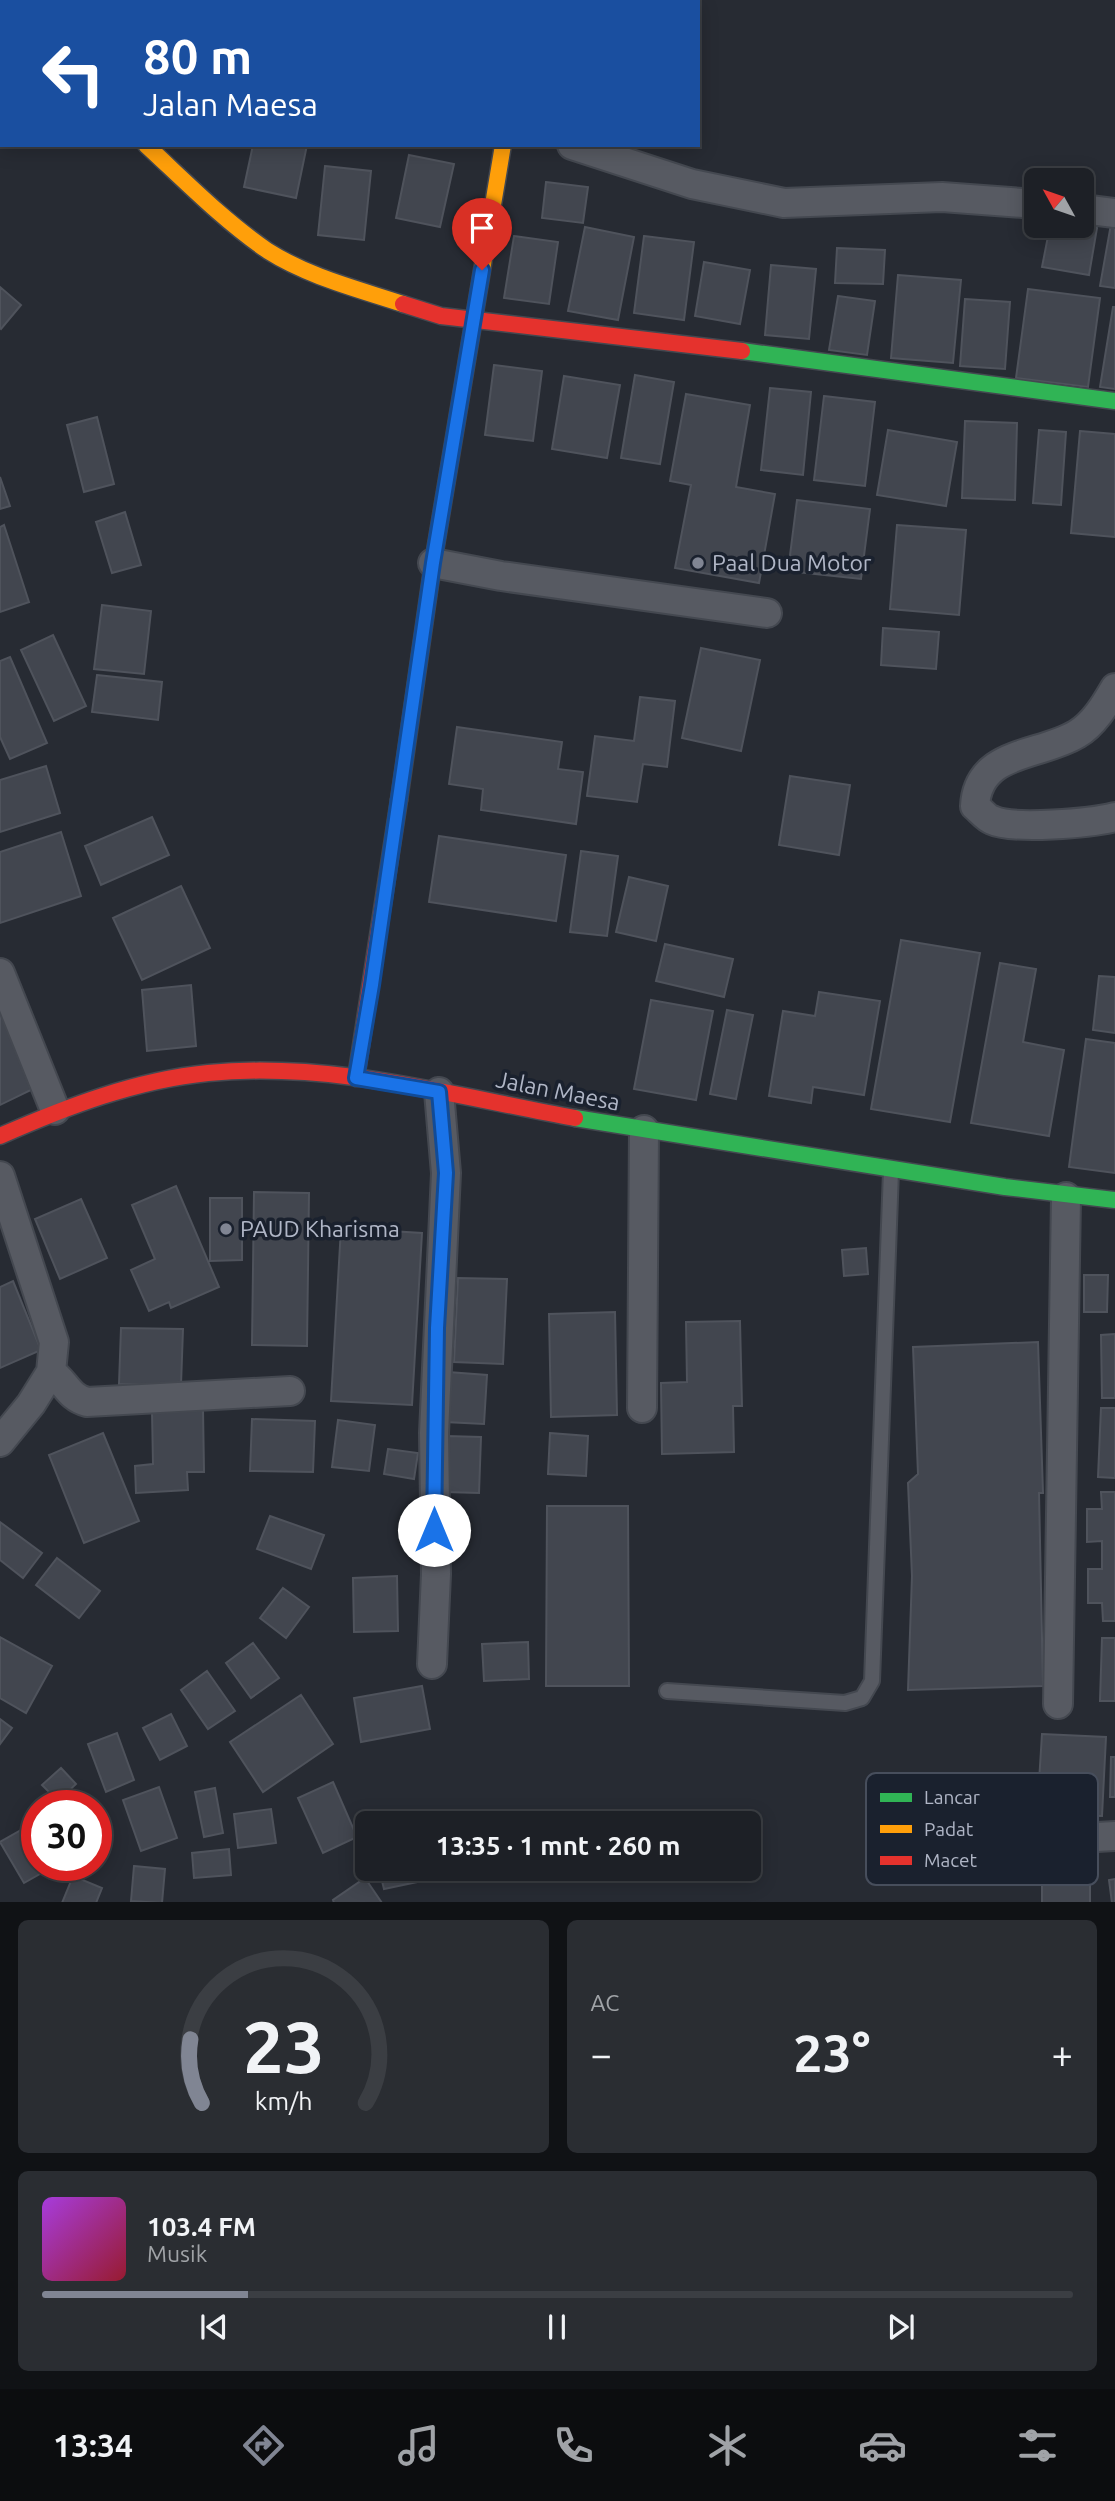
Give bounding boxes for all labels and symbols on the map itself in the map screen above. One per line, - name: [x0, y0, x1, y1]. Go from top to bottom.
- north arrow: [1024, 168, 1094, 238]
- pin: [452, 198, 512, 270]
- place label: Paal Dua Motor: [712, 550, 872, 575]
- marker: Paal Dua Motor: [690, 555, 706, 571]
- street label: Jalan Maesa: [494, 1066, 622, 1115]
- place label: PAUD Kharisma: [240, 1216, 400, 1241]
- marker: PAUD Kharisma: [218, 1221, 234, 1237]
- position arrow: [397, 1493, 471, 1567]
- legend: [866, 1773, 1098, 1885]
- text: Lancar: [924, 1786, 980, 1808]
- speed limit sign: 30: [21, 1790, 112, 1881]
- text: Padat: [924, 1818, 974, 1840]
- text: Macet: [924, 1849, 978, 1871]

